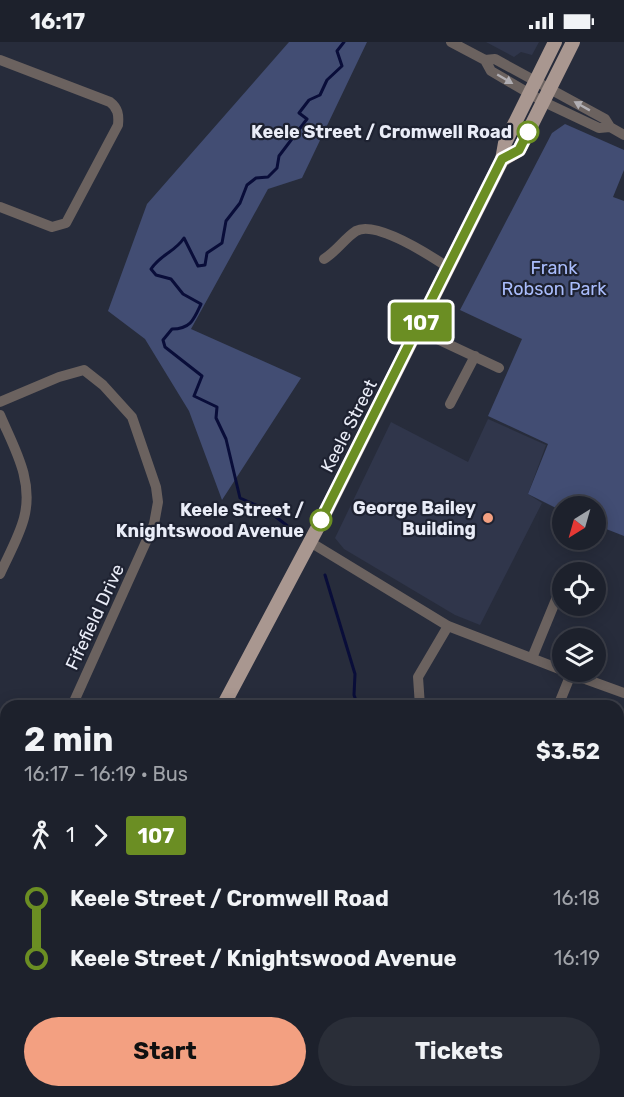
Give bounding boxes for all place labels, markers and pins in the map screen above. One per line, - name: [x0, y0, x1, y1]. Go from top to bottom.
- place label: Keele Street / Cromwell Road: [251, 121, 512, 143]
- marker: Keele Street / Cromwell Road: [517, 121, 539, 143]
- place label: George Bailey Building: [353, 497, 476, 540]
- place label: Keele Street / Knightswood Avenue: [116, 499, 304, 542]
- marker: Keele Street / Knightswood Avenue: [310, 509, 332, 531]
- marker: George Bailey Building: [481, 511, 495, 525]

